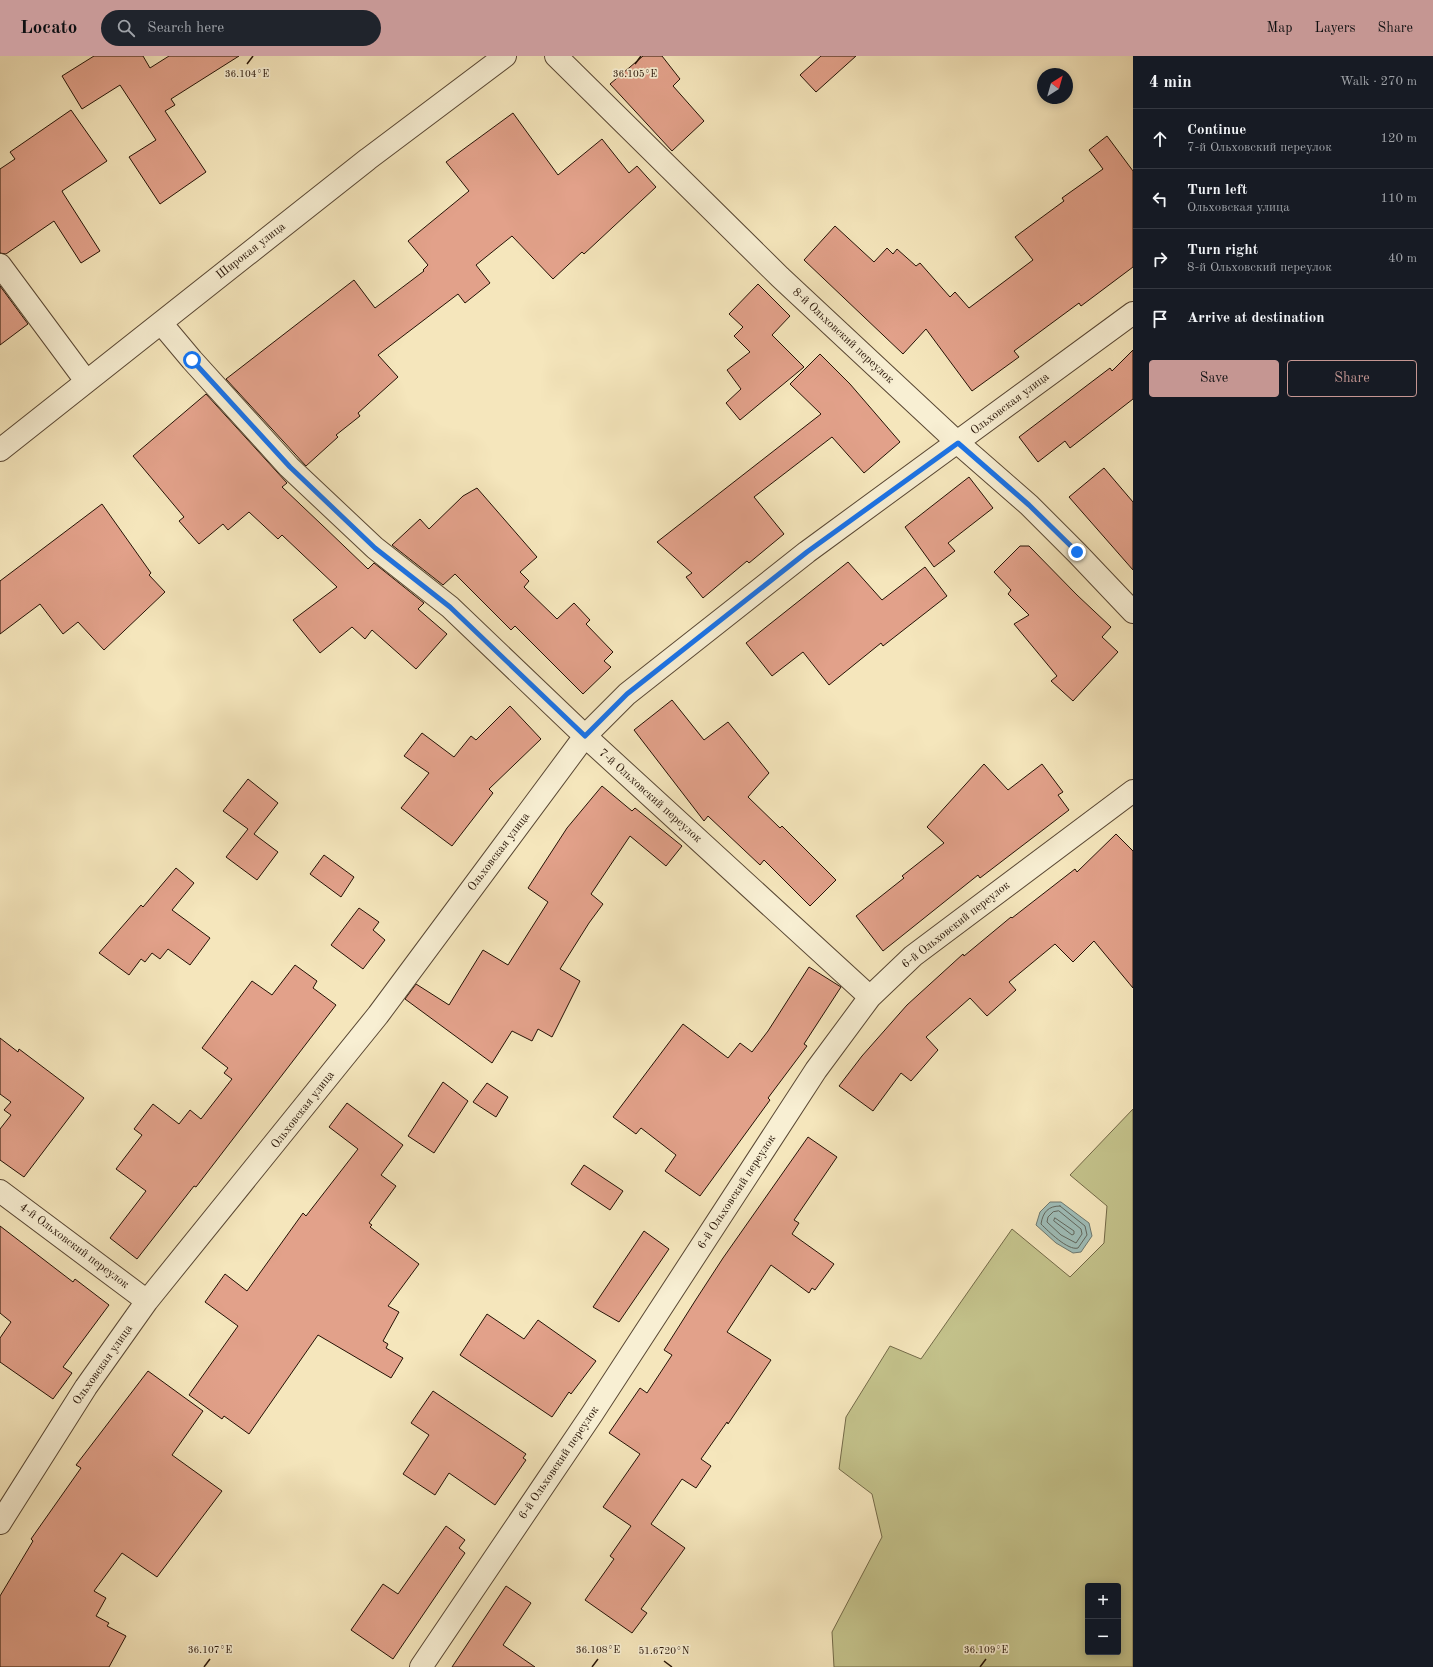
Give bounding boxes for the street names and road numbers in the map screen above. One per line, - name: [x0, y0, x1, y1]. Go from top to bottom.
- street label: Широкая улица: [214, 220, 288, 282]
- street label: 8-й Ольховский переулок: [790, 286, 896, 386]
- street label: Ольховская улица: [969, 371, 1051, 437]
- street label: 7-й Ольховский переулок: [596, 747, 704, 845]
- street label: Ольховская улица: [466, 811, 532, 893]
- street label: 6-й Ольховский переулок: [900, 879, 1012, 971]
- street label: Ольховская улица: [269, 1069, 337, 1151]
- street label: 6-й Ольховский переулок: [696, 1133, 778, 1251]
- street label: 4-й Ольховский переулок: [17, 1201, 131, 1291]
- street label: Ольховская улица: [71, 1323, 135, 1407]
- street label: 6-й Ольховский переулок: [517, 1404, 601, 1522]

